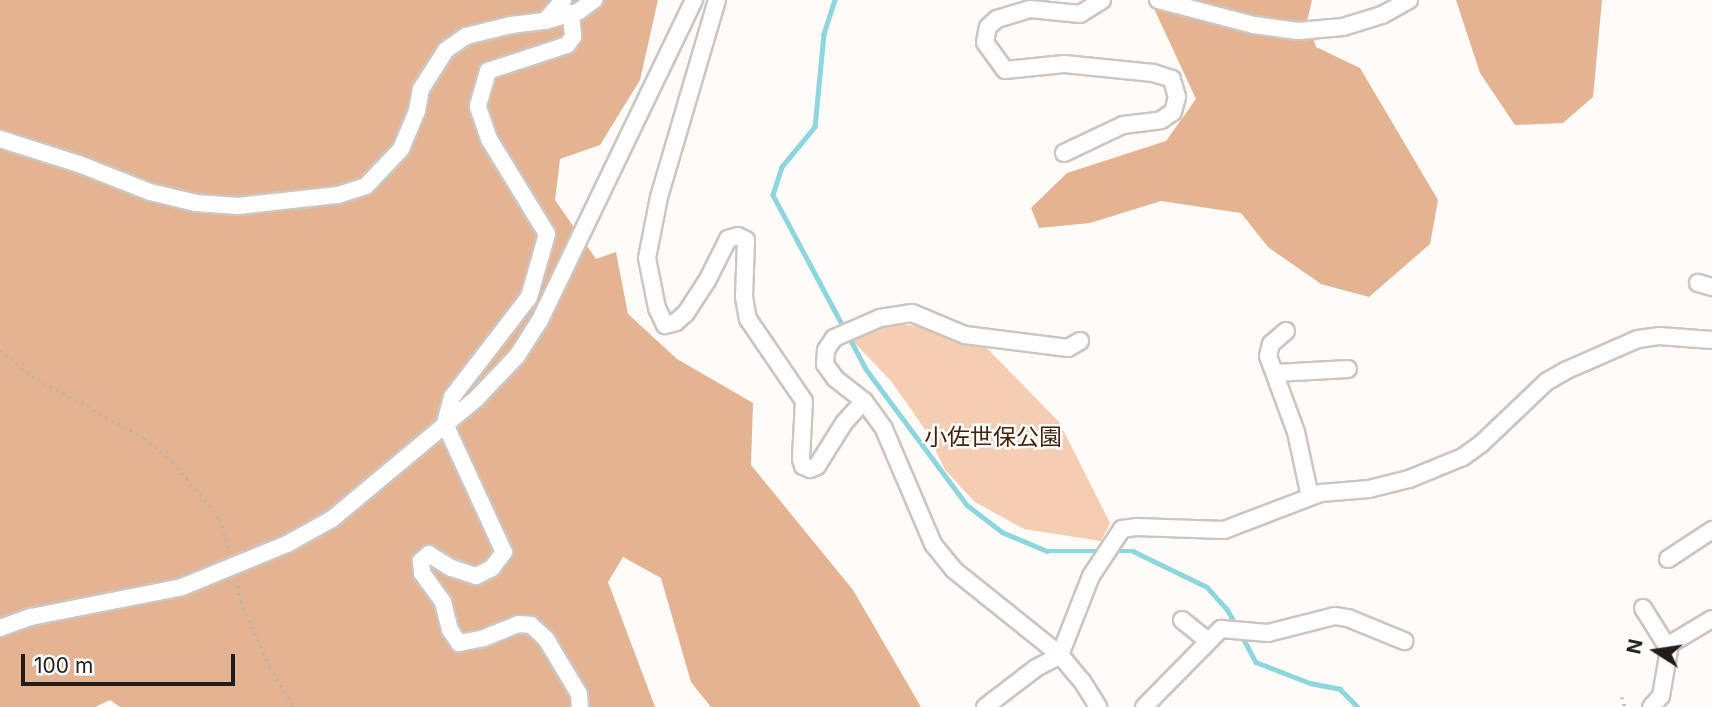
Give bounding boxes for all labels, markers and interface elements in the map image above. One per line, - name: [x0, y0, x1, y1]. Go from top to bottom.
- park label: 小佐世保公園: [924, 423, 1062, 451]
- north arrow: [1621, 616, 1691, 686]
- text: N: [1622, 637, 1648, 656]
- scale bar: [24, 640, 238, 684]
- text: 100 m: [34, 653, 93, 678]

